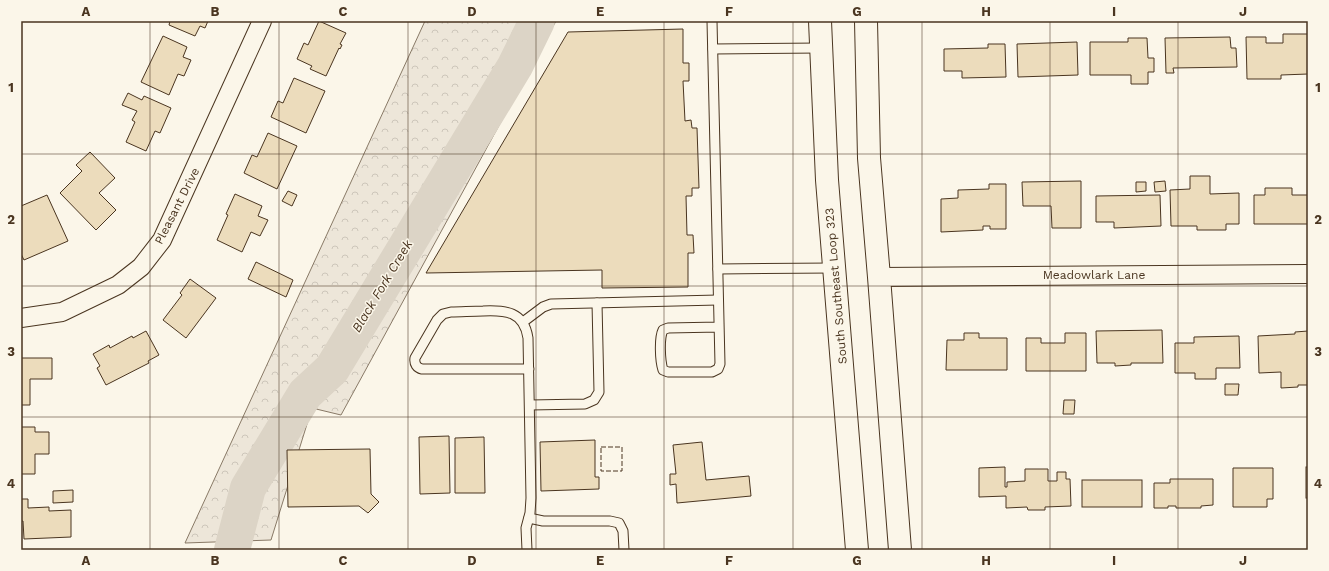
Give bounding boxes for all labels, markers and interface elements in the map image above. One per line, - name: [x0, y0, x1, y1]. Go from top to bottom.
- text: A: [82, 4, 91, 19]
- text: B: [211, 4, 220, 19]
- text: C: [339, 4, 348, 19]
- text: D: [467, 4, 477, 19]
- text: E: [596, 4, 604, 19]
- text: F: [725, 4, 733, 19]
- text: G: [852, 4, 862, 19]
- text: H: [981, 4, 991, 19]
- text: I: [1112, 4, 1116, 19]
- text: J: [1239, 4, 1247, 19]
- text: 1: [8, 80, 14, 95]
- text: 1: [1315, 80, 1321, 95]
- street label: Pleasant Drive: [152, 165, 202, 247]
- street label: South Southeast Loop 323: [822, 207, 850, 365]
- text: 2: [7, 212, 15, 227]
- text: 2: [1314, 212, 1322, 227]
- water label: Black Fork Creek: [349, 236, 416, 335]
- street label: Meadowlark Lane: [1043, 268, 1145, 282]
- text: 3: [7, 344, 15, 359]
- text: 3: [1314, 344, 1322, 359]
- text: 4: [7, 476, 16, 491]
- text: 4: [1314, 476, 1323, 491]
- text: A: [82, 553, 91, 568]
- text: B: [211, 553, 220, 568]
- text: C: [339, 553, 348, 568]
- text: D: [467, 553, 477, 568]
- text: E: [596, 553, 604, 568]
- text: F: [725, 553, 733, 568]
- text: G: [852, 553, 862, 568]
- text: H: [981, 553, 991, 568]
- text: I: [1112, 553, 1116, 568]
- text: J: [1239, 553, 1247, 568]

